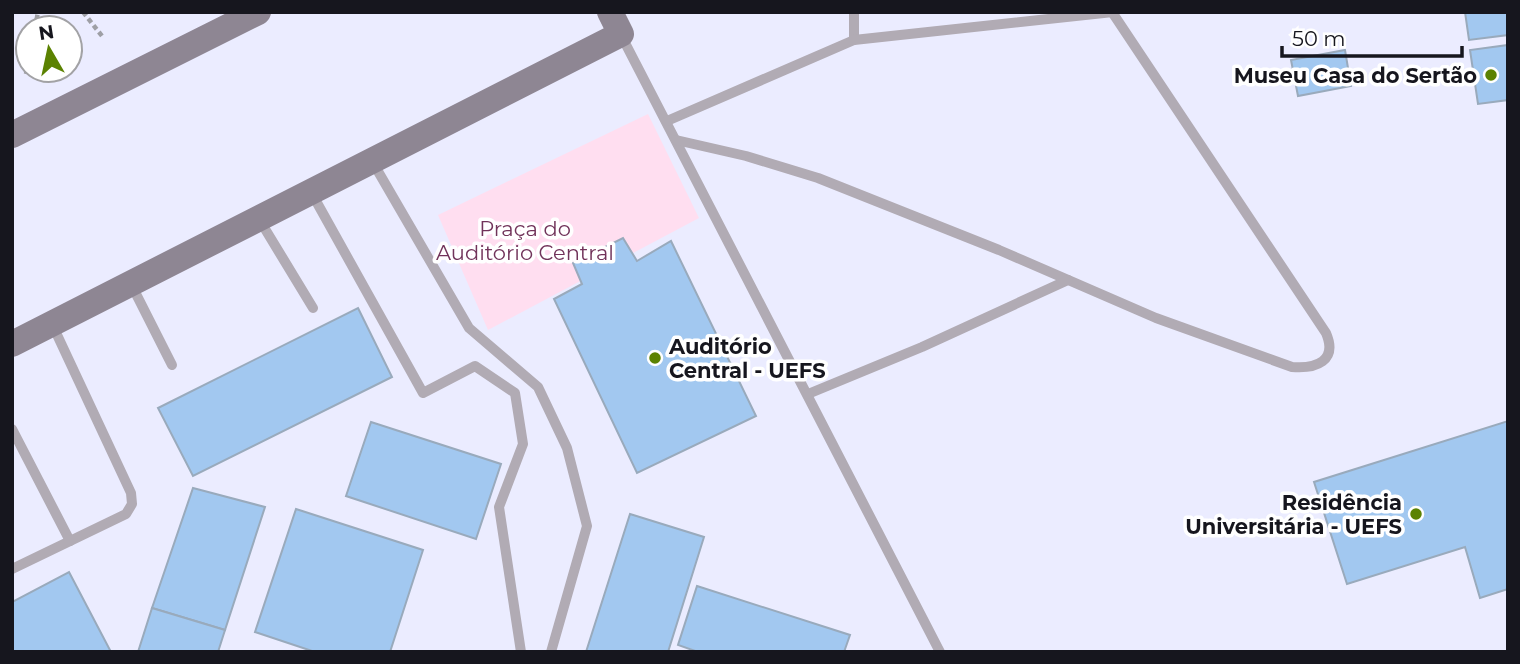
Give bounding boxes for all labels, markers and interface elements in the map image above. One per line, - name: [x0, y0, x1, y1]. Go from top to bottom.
- north arrow: [14, 14, 84, 84]
- scale bar: [1282, 14, 1462, 58]
- text: N: [37, 20, 56, 45]
- text: 50 m: [1292, 26, 1346, 51]
- place label: Museu Casa do Sertão: [1234, 63, 1477, 88]
- marker: Museu Casa do Sertão: [1483, 67, 1499, 83]
- park label: Praça do Auditório Central: [436, 216, 614, 265]
- place label: Auditório Central - UEFS: [668, 334, 826, 383]
- marker: Auditório Central - UEFS: [647, 350, 663, 366]
- place label: Residência Universitária - UEFS: [1185, 490, 1402, 539]
- marker: Residência Universitária - UEFS: [1408, 506, 1424, 522]

